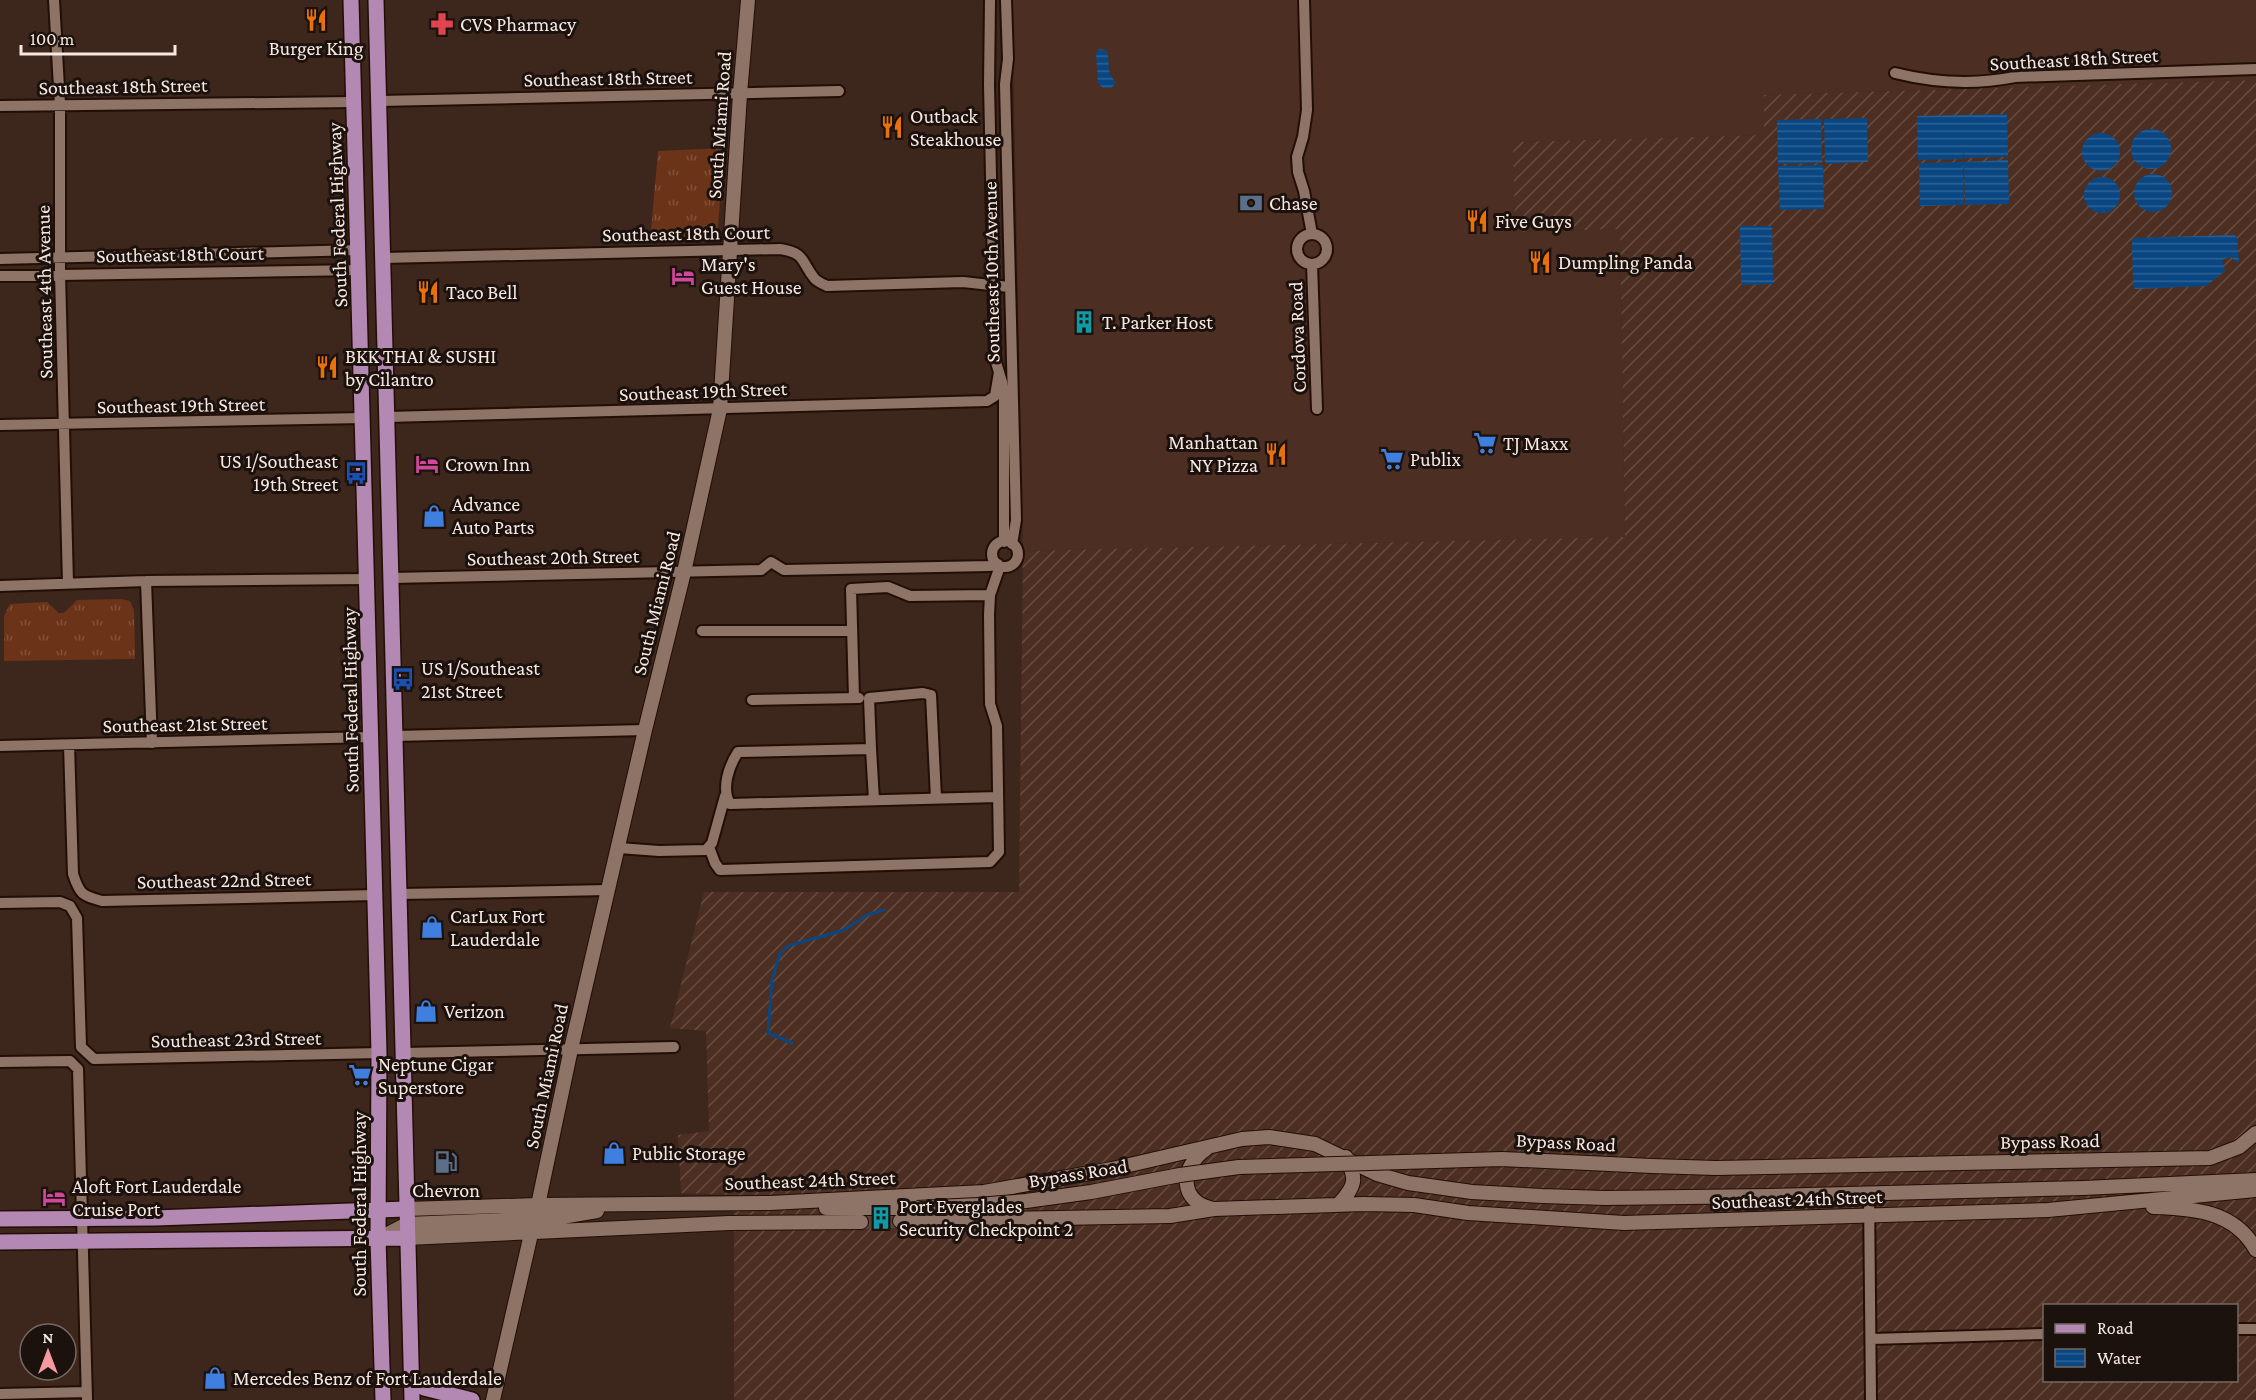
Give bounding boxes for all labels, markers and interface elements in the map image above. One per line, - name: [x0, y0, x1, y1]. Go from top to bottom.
- restaurant icon: Burger King: [303, 7, 329, 33]
- pharmacy icon: CVS Pharmacy: [429, 11, 455, 37]
- place label: CVS Pharmacy: [460, 13, 577, 36]
- scale bar: [21, 18, 176, 56]
- text: 100 m: [30, 29, 75, 49]
- place label: Burger King: [269, 37, 364, 60]
- street label: Southeast 18th Street: [1989, 44, 2159, 74]
- street label: South Miami Road: [703, 50, 735, 199]
- street label: Southeast 18th Street: [523, 66, 693, 90]
- street label: Southeast 18th Street: [38, 74, 208, 98]
- place label: Outback Steakhouse: [910, 105, 1002, 150]
- restaurant icon: Outback Steakhouse: [879, 114, 905, 140]
- street label: South Federal Highway: [323, 121, 352, 308]
- street label: Southeast 10th Avenue: [978, 181, 1004, 363]
- bank icon: Chase: [1238, 190, 1264, 216]
- place label: Chase: [1269, 192, 1318, 214]
- street label: Southeast 4th Avenue: [31, 205, 57, 379]
- restaurant icon: Five Guys: [1464, 208, 1490, 234]
- place label: Five Guys: [1495, 210, 1572, 233]
- street label: Southeast 18th Court: [602, 221, 771, 245]
- street label: Southeast 18th Court: [96, 242, 265, 266]
- restaurant icon: Dumpling Panda: [1527, 249, 1553, 275]
- place label: Dumpling Panda: [1558, 251, 1693, 274]
- place label: Mary's Guest House: [701, 253, 802, 298]
- hotel icon: Mary's Guest House: [670, 263, 696, 289]
- restaurant icon: Taco Bell: [415, 279, 441, 305]
- place label: Taco Bell: [446, 281, 518, 303]
- street label: Cordova Road: [1284, 281, 1310, 393]
- building icon: T. Parker Host: [1071, 309, 1097, 335]
- place label: T. Parker Host: [1102, 311, 1213, 333]
- place label: BKK THAI & SUSHI by Cilantro: [345, 345, 496, 391]
- restaurant icon: BKK THAI & SUSHI by Cilantro: [314, 354, 340, 380]
- street label: Southeast 19th Street: [619, 377, 788, 405]
- street label: Southeast 19th Street: [97, 393, 266, 417]
- supermarket icon: TJ Maxx: [1472, 430, 1498, 456]
- place label: Manhattan NY Pizza: [1168, 431, 1258, 476]
- place label: TJ Maxx: [1503, 432, 1569, 455]
- restaurant icon: Manhattan NY Pizza: [1263, 441, 1289, 467]
- supermarket icon: Publix: [1379, 446, 1405, 472]
- place label: Publix: [1410, 448, 1461, 470]
- place label: US 1/Southeast 19th Street: [219, 450, 338, 495]
- hotel icon: Crown Inn: [414, 451, 440, 477]
- place label: Crown Inn: [445, 453, 530, 475]
- bus stop icon: US 1/Southeast 19th Street: [343, 460, 369, 486]
- place label: Advance Auto Parts: [452, 493, 534, 538]
- shop icon: Advance Auto Parts: [421, 503, 447, 529]
- street label: South Miami Road: [627, 528, 685, 677]
- street label: Southeast 20th Street: [467, 544, 640, 570]
- street label: South Federal Highway: [337, 606, 364, 793]
- place label: US 1/Southeast 21st Street: [421, 657, 540, 702]
- bus stop icon: US 1/Southeast 21st Street: [390, 666, 416, 692]
- street label: Southeast 21st Street: [102, 712, 268, 736]
- street label: Southeast 22nd Street: [137, 867, 312, 893]
- place label: CarLux Fort Lauderdale: [450, 905, 545, 950]
- shop icon: CarLux Fort Lauderdale: [419, 914, 445, 940]
- shop icon: Verizon: [413, 998, 439, 1024]
- place label: Verizon: [444, 1000, 505, 1022]
- street label: South Miami Road: [520, 1001, 572, 1151]
- street label: Southeast 23rd Street: [151, 1027, 322, 1051]
- place label: Neptune Cigar Superstore: [378, 1053, 494, 1099]
- supermarket icon: Neptune Cigar Superstore: [347, 1062, 373, 1088]
- street label: South Federal Highway: [348, 1111, 371, 1297]
- street label: Bypass Road: [1515, 1128, 1617, 1157]
- street label: Bypass Road: [2000, 1129, 2101, 1154]
- shop icon: Public Storage: [601, 1140, 627, 1166]
- place label: Public Storage: [632, 1142, 746, 1165]
- fuel station icon: Chevron: [433, 1149, 459, 1175]
- street label: Bypass Road: [1027, 1154, 1130, 1193]
- street label: Southeast 24th Street: [724, 1166, 896, 1194]
- place label: Aloft Fort Lauderdale Cruise Port: [72, 1175, 242, 1220]
- place label: Chevron: [412, 1179, 480, 1201]
- hotel icon: Aloft Fort Lauderdale Cruise Port: [41, 1184, 67, 1210]
- street label: Southeast 24th Street: [1711, 1185, 1883, 1213]
- place label: Port Everglades Security Checkpoint 2: [899, 1195, 1073, 1241]
- building icon: Port Everglades Security Checkpoint 2: [868, 1205, 894, 1231]
- legend: [2043, 1304, 2238, 1382]
- text: Road: [2097, 1318, 2134, 1338]
- north arrow: [18, 1322, 78, 1382]
- text: N: [43, 1329, 54, 1346]
- text: Water: [2097, 1348, 2142, 1368]
- shop icon: Mercedes Benz of Fort Lauderdale: [202, 1365, 228, 1391]
- place label: Mercedes Benz of Fort Lauderdale: [233, 1367, 502, 1389]

